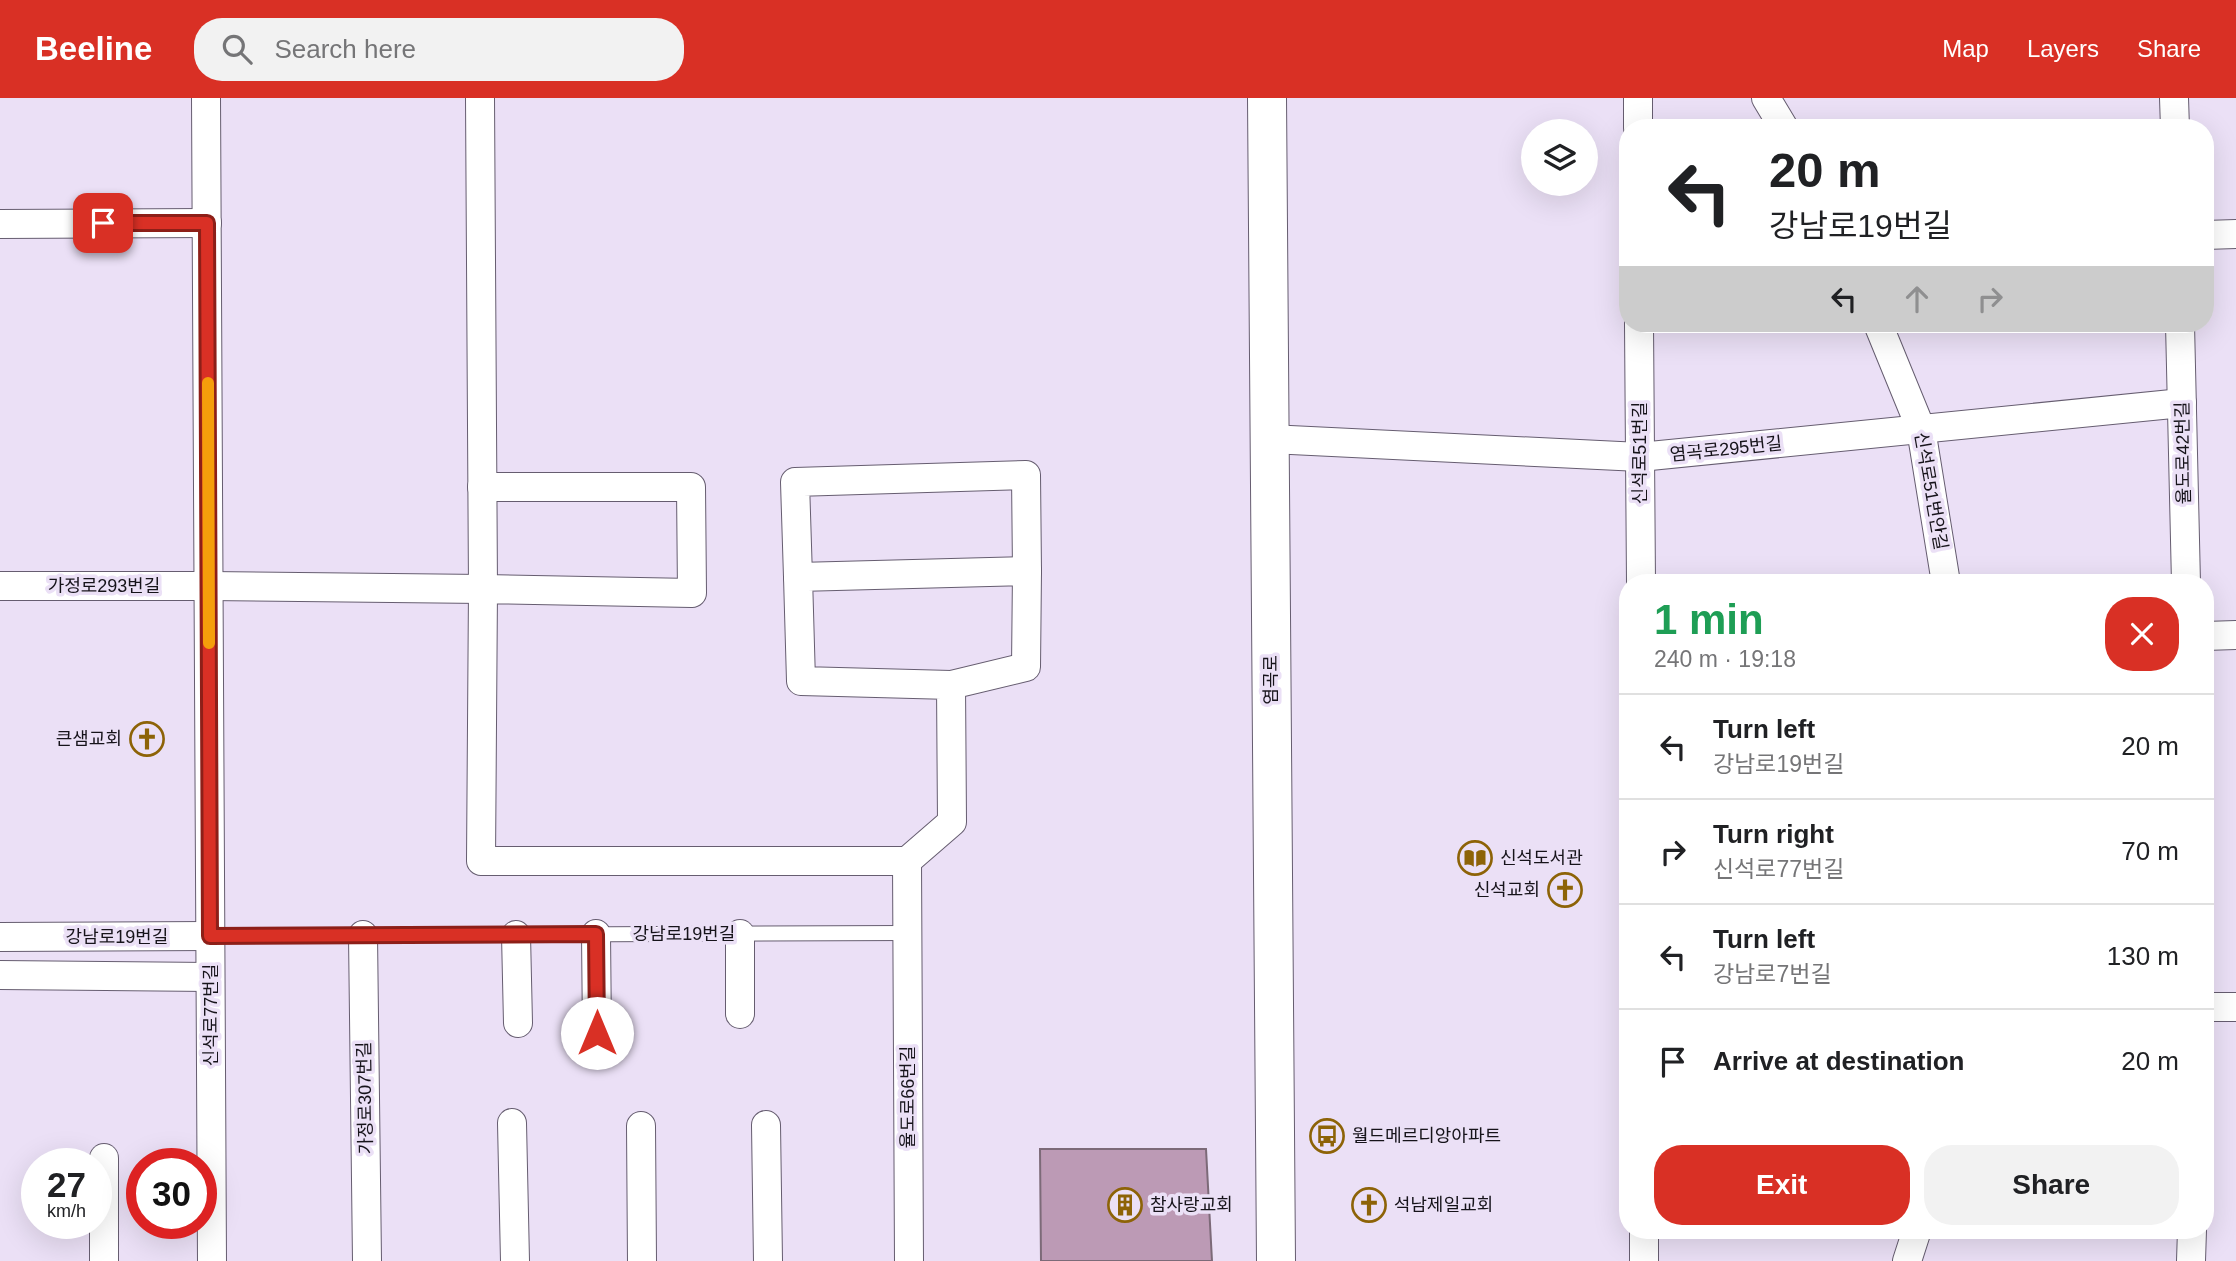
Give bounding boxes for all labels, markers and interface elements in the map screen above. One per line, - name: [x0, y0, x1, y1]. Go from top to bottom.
- search box: [194, 18, 684, 81]
- text: Beeline: [35, 30, 152, 67]
- icon: search: [218, 30, 256, 68]
- text: Search here: [274, 34, 416, 64]
- text: Map: [1942, 35, 1989, 62]
- text: Layers: [2027, 35, 2099, 62]
- text: Share: [2137, 35, 2201, 62]
- map controls: [1521, 119, 1598, 196]
- button: layers: [1521, 119, 1598, 196]
- text: 20 m: [1769, 143, 1881, 197]
- icon: left: [1654, 147, 1745, 238]
- pin: [73, 193, 133, 253]
- icon: arrive: [84, 204, 122, 242]
- text: 강남로19번길: [1769, 208, 1952, 244]
- icon: left: [1825, 280, 1863, 318]
- icon: ahead: [1898, 280, 1936, 318]
- icon: right: [1971, 280, 2009, 318]
- street label: 율도로42번길: [2172, 401, 2194, 505]
- street label: 신석로51번길: [1630, 402, 1650, 504]
- street label: 신석로51번안길: [1911, 430, 1951, 552]
- street label: 염곡로295번길: [1669, 433, 1783, 465]
- street label: 가정로293번길: [48, 576, 160, 596]
- text: 1 min: [1654, 596, 1764, 643]
- button: close: [2105, 597, 2179, 671]
- text: 240 m · 19:18: [1654, 646, 1796, 672]
- street label: 염곡로: [1261, 655, 1281, 705]
- text: Turn left: [1713, 714, 1815, 744]
- church icon: 큰샘교회: [128, 720, 166, 758]
- icon: left: [1654, 728, 1692, 766]
- place label: 큰샘교회: [56, 729, 122, 749]
- text: 20 m: [2121, 731, 2179, 761]
- text: 강남로19번길: [1713, 751, 1844, 777]
- text: Turn right: [1713, 819, 1834, 849]
- icon: right: [1654, 833, 1692, 871]
- text: 70 m: [2121, 836, 2179, 866]
- library icon: 신석도서관: [1456, 839, 1494, 877]
- place label: 신석도서관: [1500, 848, 1583, 868]
- text: 신석로77번길: [1713, 856, 1844, 882]
- church icon: 신석교회: [1546, 871, 1584, 909]
- place label: 신석교회: [1474, 880, 1540, 900]
- street label: 강남로19번길: [633, 924, 735, 944]
- text: Turn left: [1713, 924, 1815, 954]
- street label: 강남로19번길: [66, 927, 168, 947]
- icon: left: [1654, 938, 1692, 976]
- text: 130 m: [2107, 941, 2179, 971]
- text: 강남로7번길: [1713, 961, 1832, 987]
- street label: 신석로77번길: [201, 964, 221, 1066]
- position arrow: [560, 996, 634, 1070]
- street label: 가정로307번길: [354, 1041, 376, 1155]
- icon: arrive: [1654, 1043, 1692, 1081]
- street label: 율도로66번길: [898, 1046, 918, 1148]
- text: Arrive at destination: [1713, 1046, 1964, 1076]
- text: 20 m: [2121, 1046, 2179, 1076]
- bus stop icon: 월드메르디앙아파트: [1308, 1117, 1346, 1155]
- place label: 월드메르디앙아파트: [1352, 1126, 1501, 1146]
- button: Exit: [1654, 1145, 1910, 1225]
- button: Share: [1924, 1145, 2179, 1225]
- speed limit sign: 30: [126, 1148, 217, 1239]
- text: 27: [47, 1165, 86, 1204]
- building icon: 참사랑교회: [1106, 1186, 1144, 1224]
- church icon: 석남제일교회: [1350, 1186, 1388, 1224]
- place label: 참사랑교회: [1150, 1195, 1233, 1215]
- place label: 석남제일교회: [1394, 1195, 1493, 1215]
- text: km/h: [47, 1201, 86, 1221]

